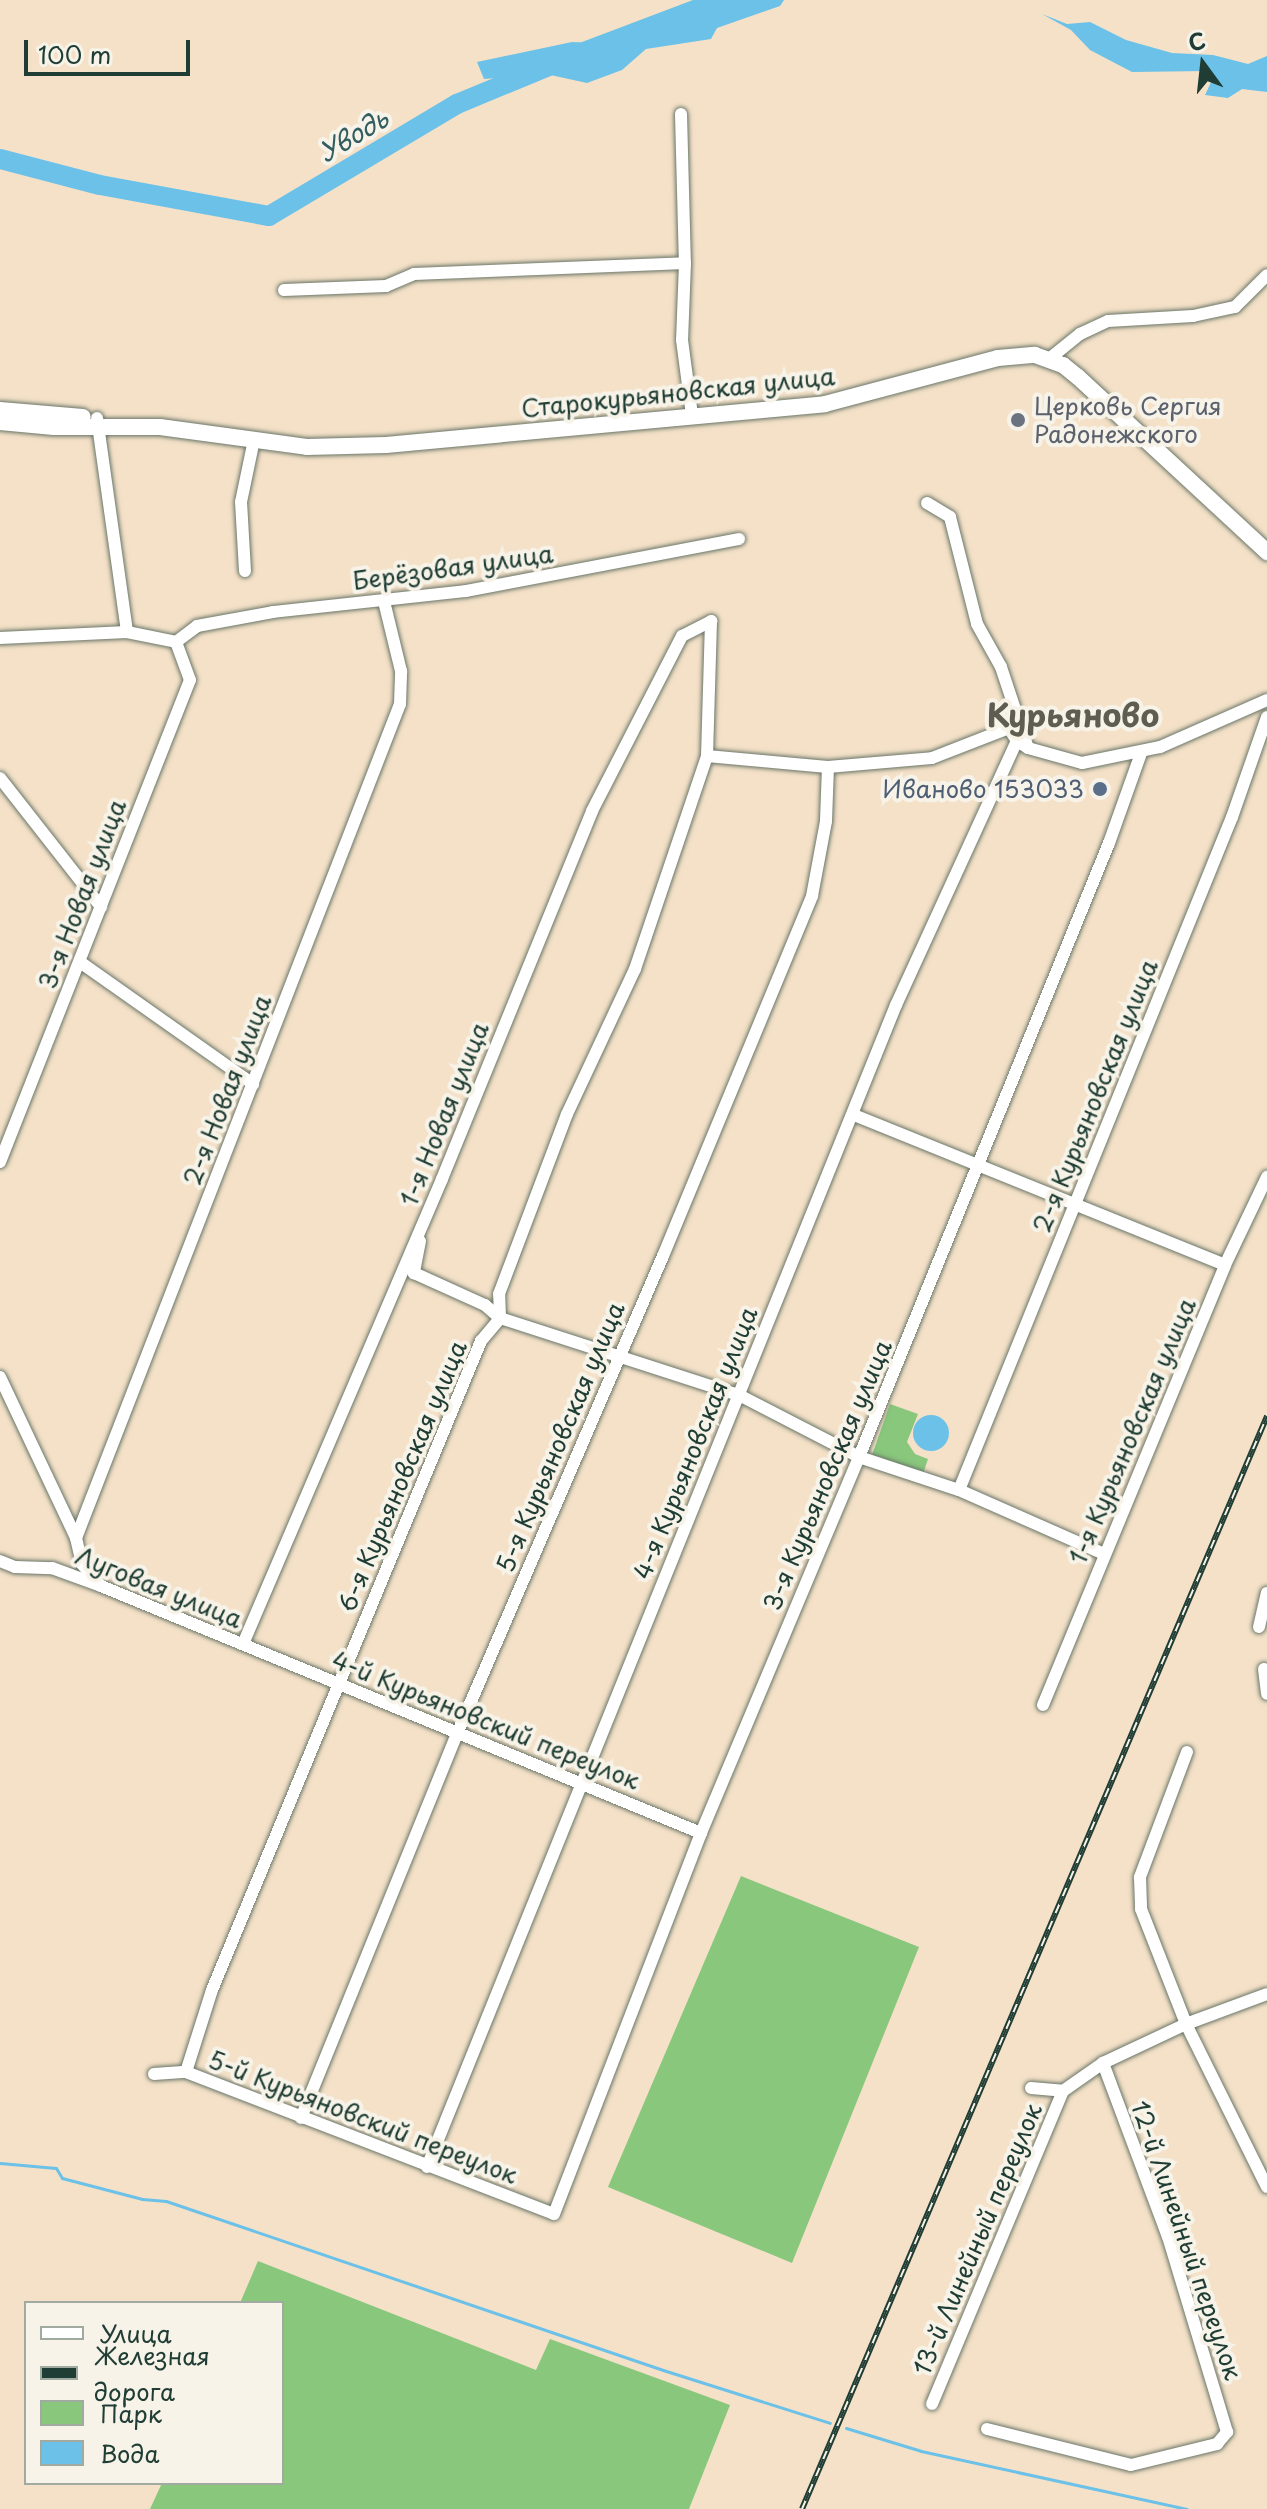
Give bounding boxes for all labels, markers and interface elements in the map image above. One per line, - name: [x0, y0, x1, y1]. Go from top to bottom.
- text: С: [1184, 22, 1209, 58]
- scale bar: [28, 24, 194, 74]
- north arrow: [1163, 24, 1243, 104]
- text: 100 m: [38, 36, 111, 72]
- water label: Уводь: [313, 102, 393, 168]
- street label: Старокурьяновская улица: [519, 361, 837, 423]
- place label: Церковь Сергия Радонежского: [1034, 392, 1221, 448]
- marker: Церковь Сергия Радонежского: [1009, 411, 1027, 429]
- street label: Берёзовая улица: [351, 539, 555, 595]
- district label: Курьяново: [987, 695, 1159, 733]
- place label: Иваново 153033: [882, 775, 1084, 803]
- marker: Иваново 153033: [1091, 780, 1109, 798]
- street label: 3-я Новая улица: [32, 795, 132, 993]
- street label: 2-я Курьяновская улица: [1027, 955, 1163, 1237]
- street label: 2-я Новая улица: [177, 990, 277, 1190]
- street label: 1-я Новая улица: [394, 1017, 494, 1211]
- street label: 1-я Курьяновская улица: [1063, 1293, 1201, 1569]
- street label: 5-я Курьяновская улица: [490, 1297, 630, 1577]
- street label: 4-я Курьяновская улица: [627, 1302, 763, 1584]
- street label: 6-я Курьяновская улица: [331, 1335, 473, 1617]
- street label: 3-я Курьяновская улица: [757, 1335, 897, 1615]
- street label: Луговая улица: [71, 1540, 247, 1634]
- street label: 4-й Курьяновский переулок: [328, 1645, 644, 1795]
- street label: 5-й Курьяновский переулок: [204, 2045, 522, 2189]
- street label: 12-й Линейный переулок: [1125, 2096, 1249, 2384]
- street label: 13-й Линейный переулок: [906, 2098, 1048, 2380]
- legend: [24, 2301, 284, 2485]
- text: Улица: [100, 2315, 172, 2351]
- text: Железная дорога: [94, 2337, 210, 2409]
- text: Парк: [100, 2395, 162, 2431]
- text: Вода: [100, 2435, 159, 2471]

